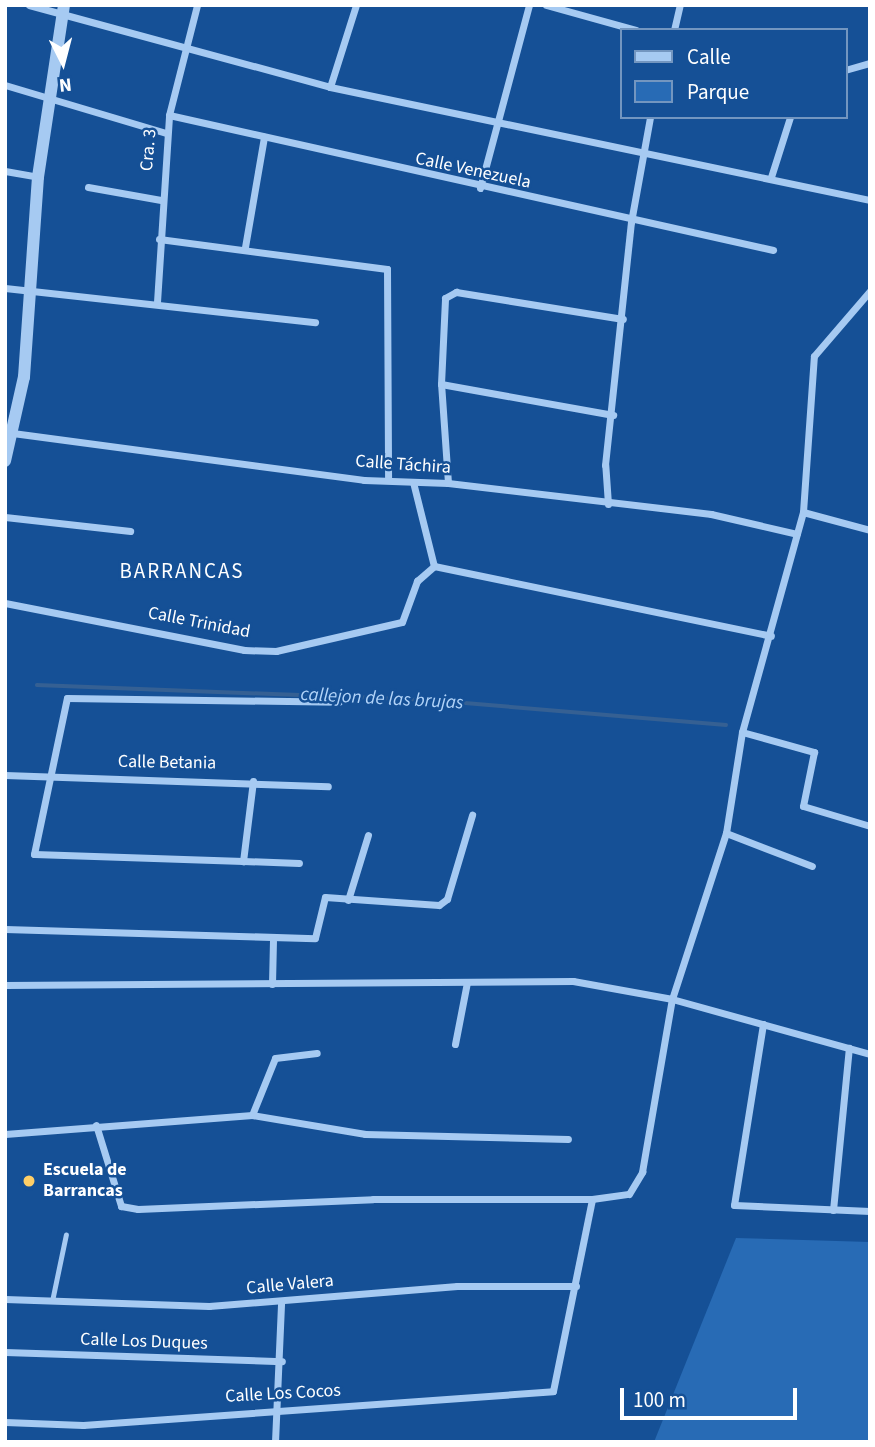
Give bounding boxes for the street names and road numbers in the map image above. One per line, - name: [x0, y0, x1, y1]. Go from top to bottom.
- street label: Cra. 3: [136, 128, 162, 172]
- street label: Calle Venezuela: [413, 148, 533, 194]
- street label: Calle Táchira: [354, 451, 452, 479]
- street label: Calle Trinidad: [146, 602, 252, 644]
- street label: Calle Betania: [118, 751, 216, 775]
- street label: Calle Valera: [246, 1270, 334, 1300]
- street label: Calle Los Duques: [80, 1329, 208, 1355]
- street label: Calle Los Cocos: [225, 1380, 341, 1408]

